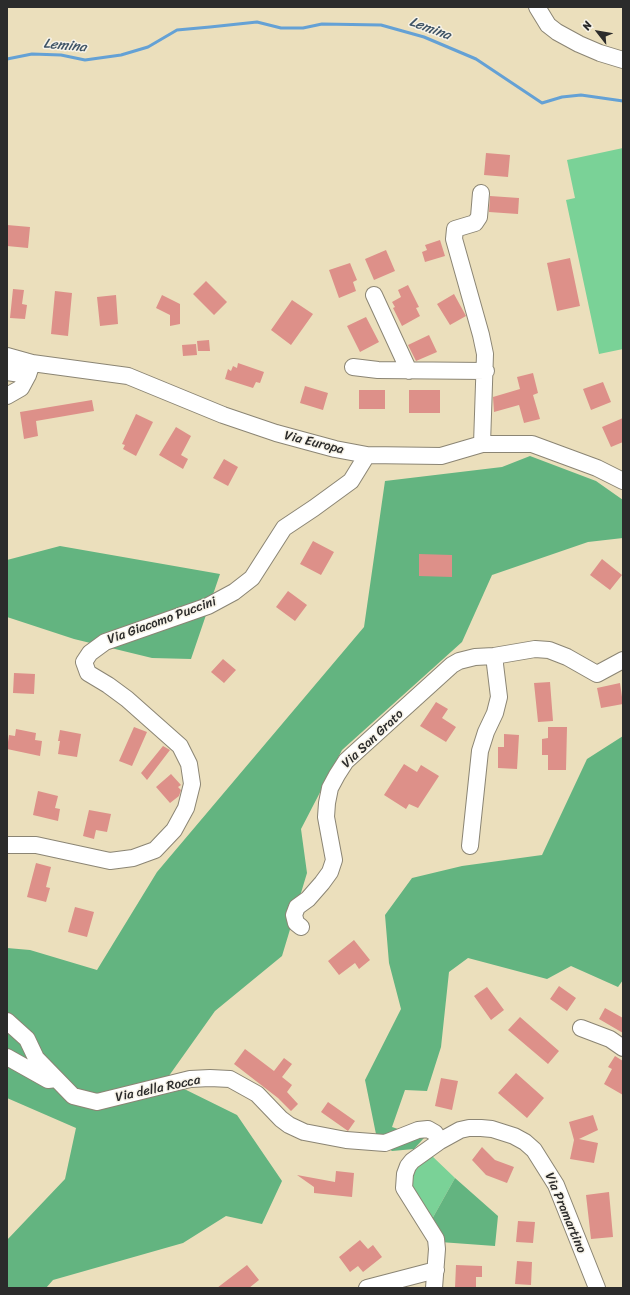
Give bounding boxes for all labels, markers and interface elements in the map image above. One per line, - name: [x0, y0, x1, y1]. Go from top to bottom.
- north arrow: [578, 12, 618, 52]
- water label: Lemina: [407, 14, 453, 44]
- text: N: [577, 17, 597, 34]
- water label: Lemina: [43, 36, 87, 56]
- street label: Via Europa: [283, 428, 345, 458]
- street label: Via Giacomo Puccini: [106, 594, 218, 648]
- street label: Via San Grato: [339, 707, 407, 771]
- street label: Via della Rocca: [114, 1072, 202, 1106]
- street label: Via Pramartino: [541, 1171, 589, 1255]

